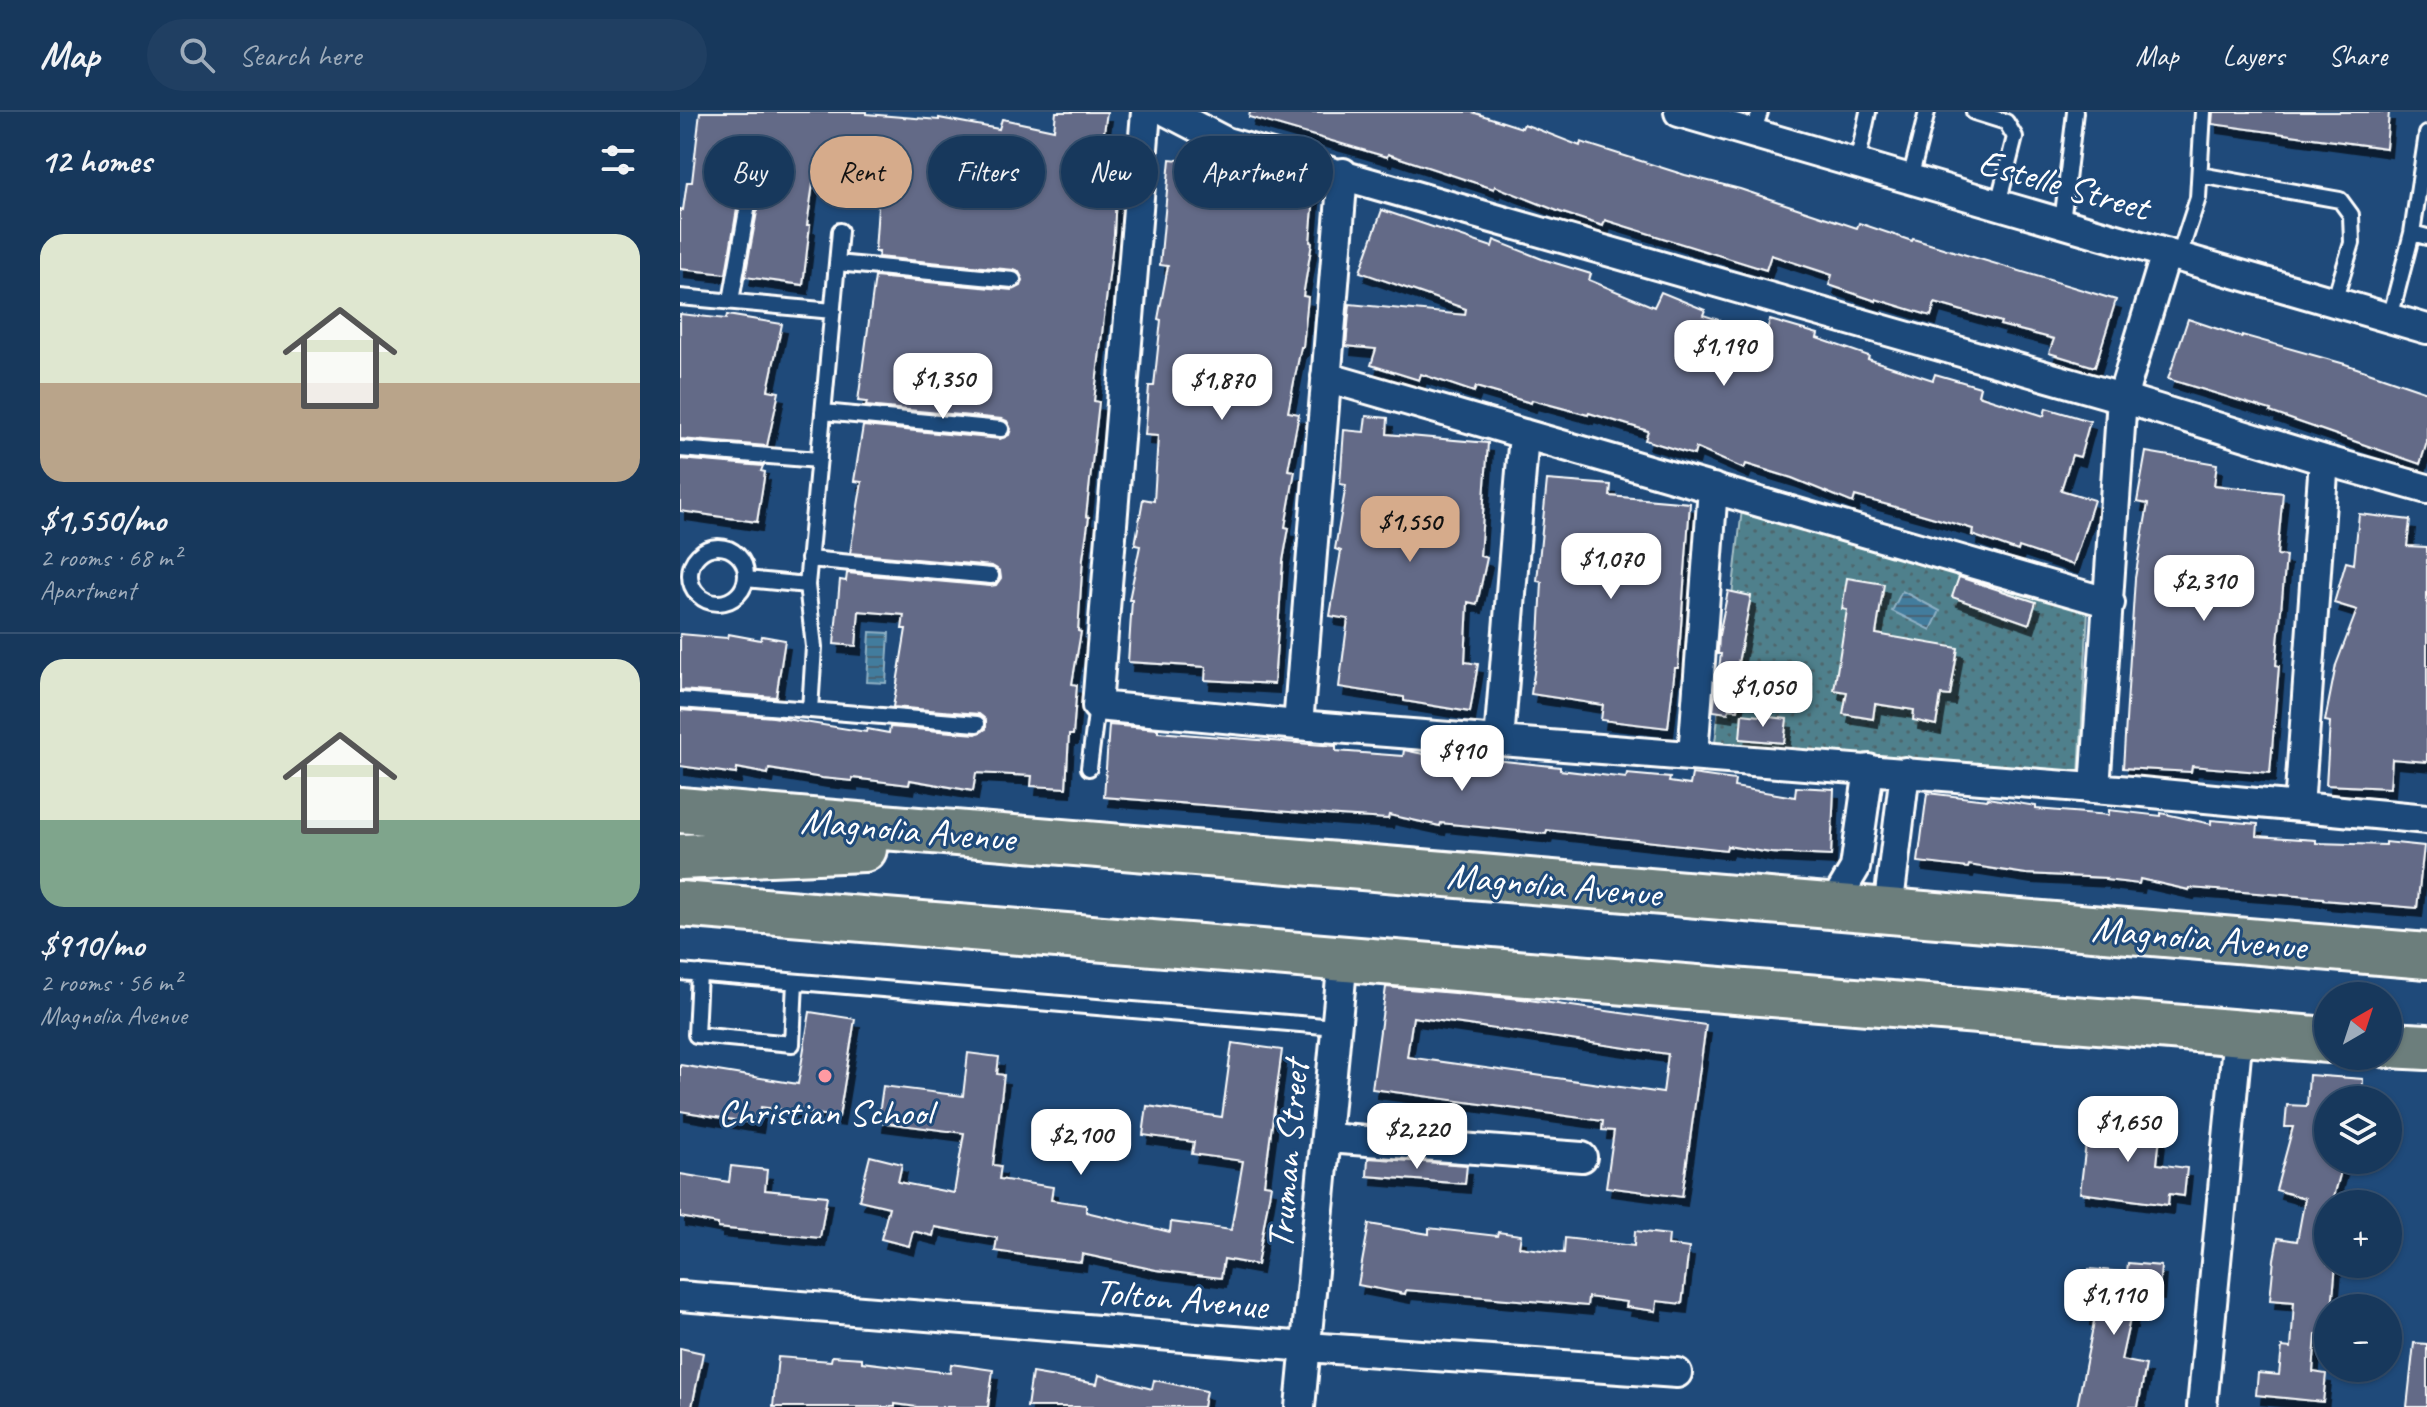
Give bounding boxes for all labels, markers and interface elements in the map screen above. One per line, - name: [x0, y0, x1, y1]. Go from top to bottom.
- search box: [147, 19, 707, 91]
- text: Map: [40, 32, 99, 79]
- icon: search: [175, 33, 219, 77]
- text: Search here: [239, 36, 361, 74]
- text: Map: [2136, 38, 2179, 73]
- text: Layers: [2223, 38, 2284, 73]
- text: Share: [2328, 38, 2387, 73]
- chip: Buy: [704, 136, 794, 208]
- chip: Rent: [810, 136, 912, 208]
- chip: Filters: [928, 136, 1045, 208]
- chip: New: [1061, 136, 1158, 208]
- chip: Apartment: [1174, 136, 1333, 208]
- icon: filters: [596, 138, 640, 182]
- street label: Estelle Street: [1974, 138, 2157, 232]
- text: 12 homes: [40, 139, 151, 182]
- icon: home: [268, 286, 412, 430]
- pin: $1,190: [1659, 320, 1789, 388]
- text: $1,190: [1692, 329, 1756, 362]
- pin: $1,350: [878, 353, 1008, 421]
- pin: $1,870: [1157, 354, 1287, 422]
- text: $1,350: [911, 362, 975, 395]
- text: $1,870: [1190, 363, 1254, 396]
- pin: $1,550: [1345, 496, 1475, 564]
- text: $1,550/mo: [40, 498, 166, 541]
- text: $1,550: [1379, 505, 1441, 538]
- pin: $1,070: [1546, 533, 1676, 601]
- text: 2 rooms · 68 m²: [40, 541, 181, 574]
- text: $1,070: [1579, 542, 1643, 575]
- pin: $2,310: [2139, 555, 2269, 623]
- text: $2,310: [2172, 564, 2236, 597]
- text: Apartment: [40, 574, 136, 607]
- pin: $1,050: [1698, 661, 1828, 729]
- text: $1,050: [1731, 670, 1795, 703]
- icon: home: [268, 711, 412, 855]
- pin: $910: [1415, 725, 1509, 793]
- text: $910: [1439, 734, 1485, 767]
- street label: Magnolia Avenue: [799, 797, 1020, 862]
- street label: Magnolia Avenue: [1445, 852, 1666, 917]
- street label: Magnolia Avenue: [2090, 905, 2311, 970]
- text: $910/mo: [40, 923, 144, 966]
- text: 2 rooms · 56 m²: [40, 966, 181, 999]
- north arrow: [2314, 982, 2402, 1070]
- map controls: [2314, 982, 2402, 1382]
- text: Magnolia Avenue: [40, 999, 187, 1032]
- street label: Truman Street: [1256, 1053, 1320, 1252]
- marker: Christian School: [816, 1067, 834, 1085]
- button: layers: [2314, 1086, 2402, 1174]
- place label: Christian School: [718, 1089, 939, 1136]
- pin: $1,650: [2063, 1096, 2193, 1164]
- pin: $2,220: [1352, 1103, 1482, 1171]
- text: $1,650: [2096, 1105, 2160, 1138]
- pin: $2,100: [1016, 1109, 1146, 1177]
- text: $2,220: [1385, 1112, 1449, 1145]
- text: $2,100: [1049, 1118, 1113, 1151]
- button: +: [2314, 1190, 2402, 1278]
- street label: Tolton Avenue: [1093, 1268, 1272, 1330]
- pin: $1,110: [2049, 1269, 2179, 1337]
- text: $1,110: [2082, 1278, 2146, 1311]
- button: −: [2314, 1294, 2402, 1382]

